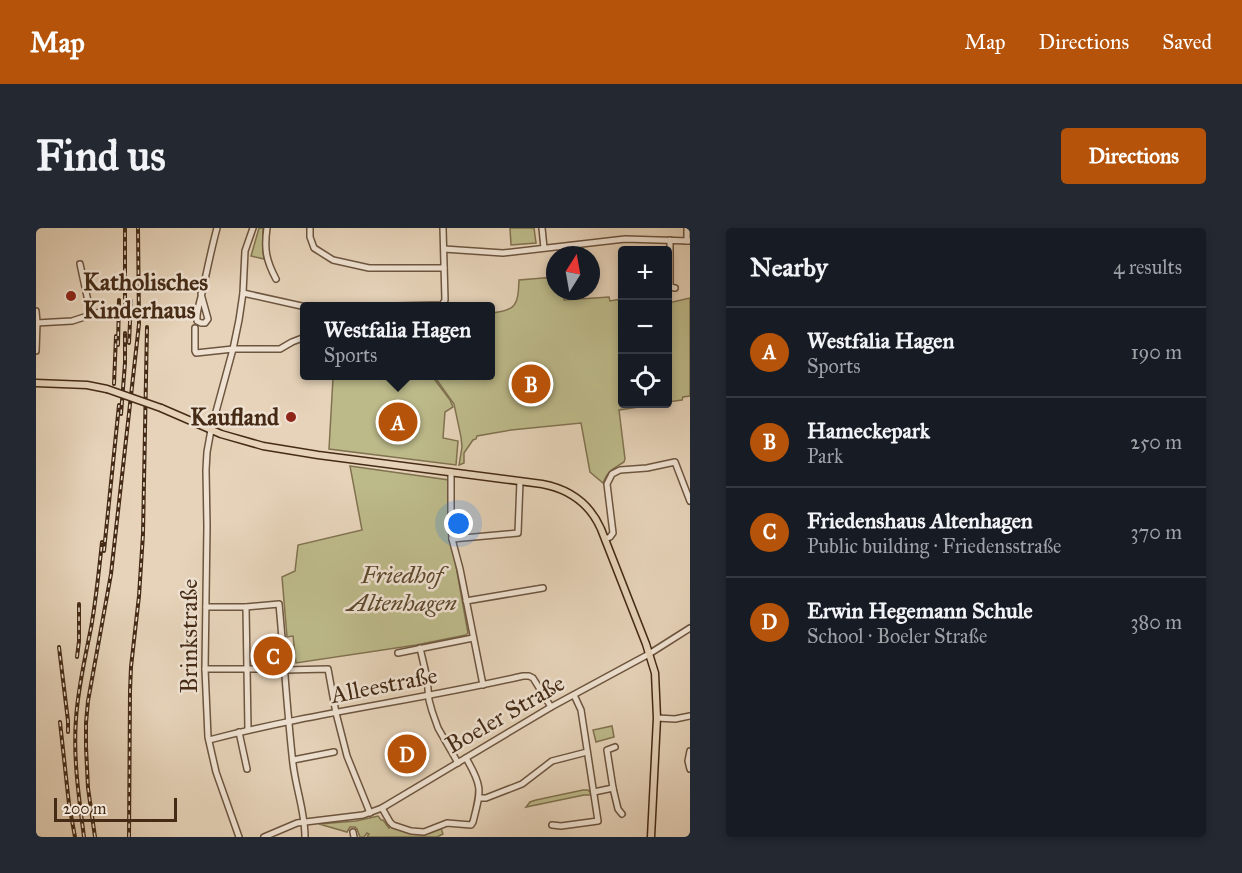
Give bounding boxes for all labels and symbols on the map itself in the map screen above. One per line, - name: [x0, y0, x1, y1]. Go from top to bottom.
- north arrow: [546, 246, 600, 300]
- place label: Katholisches Kinderhaus: [83, 267, 208, 325]
- marker: Katholisches Kinderhaus: [64, 289, 78, 303]
- pin: B: [512, 362, 550, 406]
- pin: A: [378, 400, 418, 444]
- place label: Kaufland: [190, 402, 280, 432]
- marker: Kaufland: [284, 410, 298, 424]
- your location: [444, 509, 473, 538]
- park label: Friedhof Altenhagen: [344, 560, 457, 618]
- street label: Brinkstraße: [174, 579, 204, 693]
- pin: C: [254, 634, 292, 678]
- street label: Alleestraße: [327, 660, 440, 710]
- street label: Boeler Straße: [440, 668, 570, 760]
- pin: D: [388, 732, 427, 776]
- scale bar: [54, 795, 177, 822]

